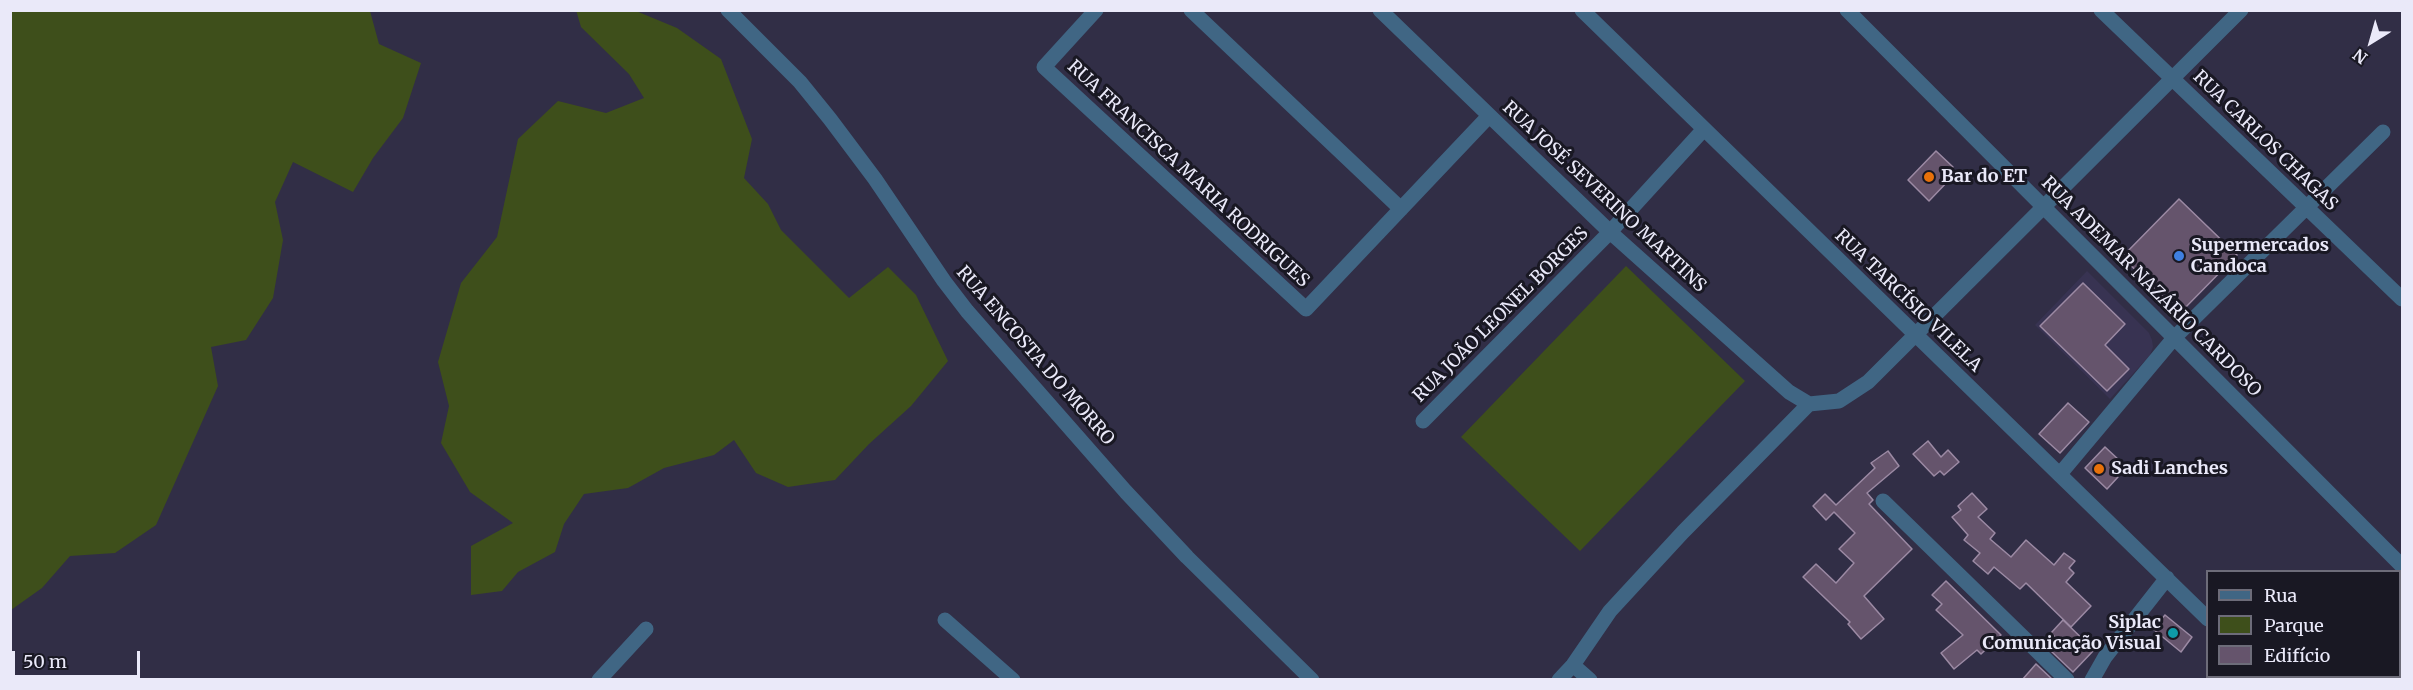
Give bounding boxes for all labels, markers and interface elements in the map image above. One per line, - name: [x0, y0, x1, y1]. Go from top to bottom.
- north arrow: [2341, 12, 2401, 72]
- text: N: [2349, 45, 2371, 68]
- street label: RUA FRANCISCA MARIA RODRIGUES: [1063, 56, 1313, 292]
- street label: RUA CARLOS CHAGAS: [2188, 66, 2342, 216]
- street label: RUA JOSÉ SEVERINO MARTINS: [1498, 97, 1710, 297]
- place label: Bar do ET: [1941, 166, 2027, 188]
- marker: Bar do ET: [1922, 170, 1936, 184]
- street label: RUA ADEMAR NAZÁRIO CARDOSO: [2037, 173, 2265, 401]
- street label: RUA JOÃO LEONEL BORGES: [1409, 223, 1593, 407]
- street label: RUA TARCÍSIO VILELA: [1830, 225, 1986, 377]
- place label: Supermercados Candoca: [2191, 235, 2329, 278]
- marker: Supermercados Candoca: [2172, 249, 2186, 263]
- street label: RUA ENCOSTA DO MORRO: [951, 262, 1119, 450]
- place label: Sadi Lanches: [2111, 458, 2228, 480]
- marker: Sadi Lanches: [2092, 462, 2106, 476]
- legend: [2206, 570, 2401, 678]
- text: Rua: [2264, 584, 2297, 607]
- place label: Siplac Comunicação Visual: [1983, 612, 2161, 654]
- text: Parque: [2264, 614, 2324, 637]
- marker: Siplac Comunicação Visual: [2166, 626, 2180, 640]
- scale bar: [15, 639, 142, 677]
- text: Edifício: [2264, 644, 2330, 667]
- text: 50 m: [23, 650, 67, 673]

